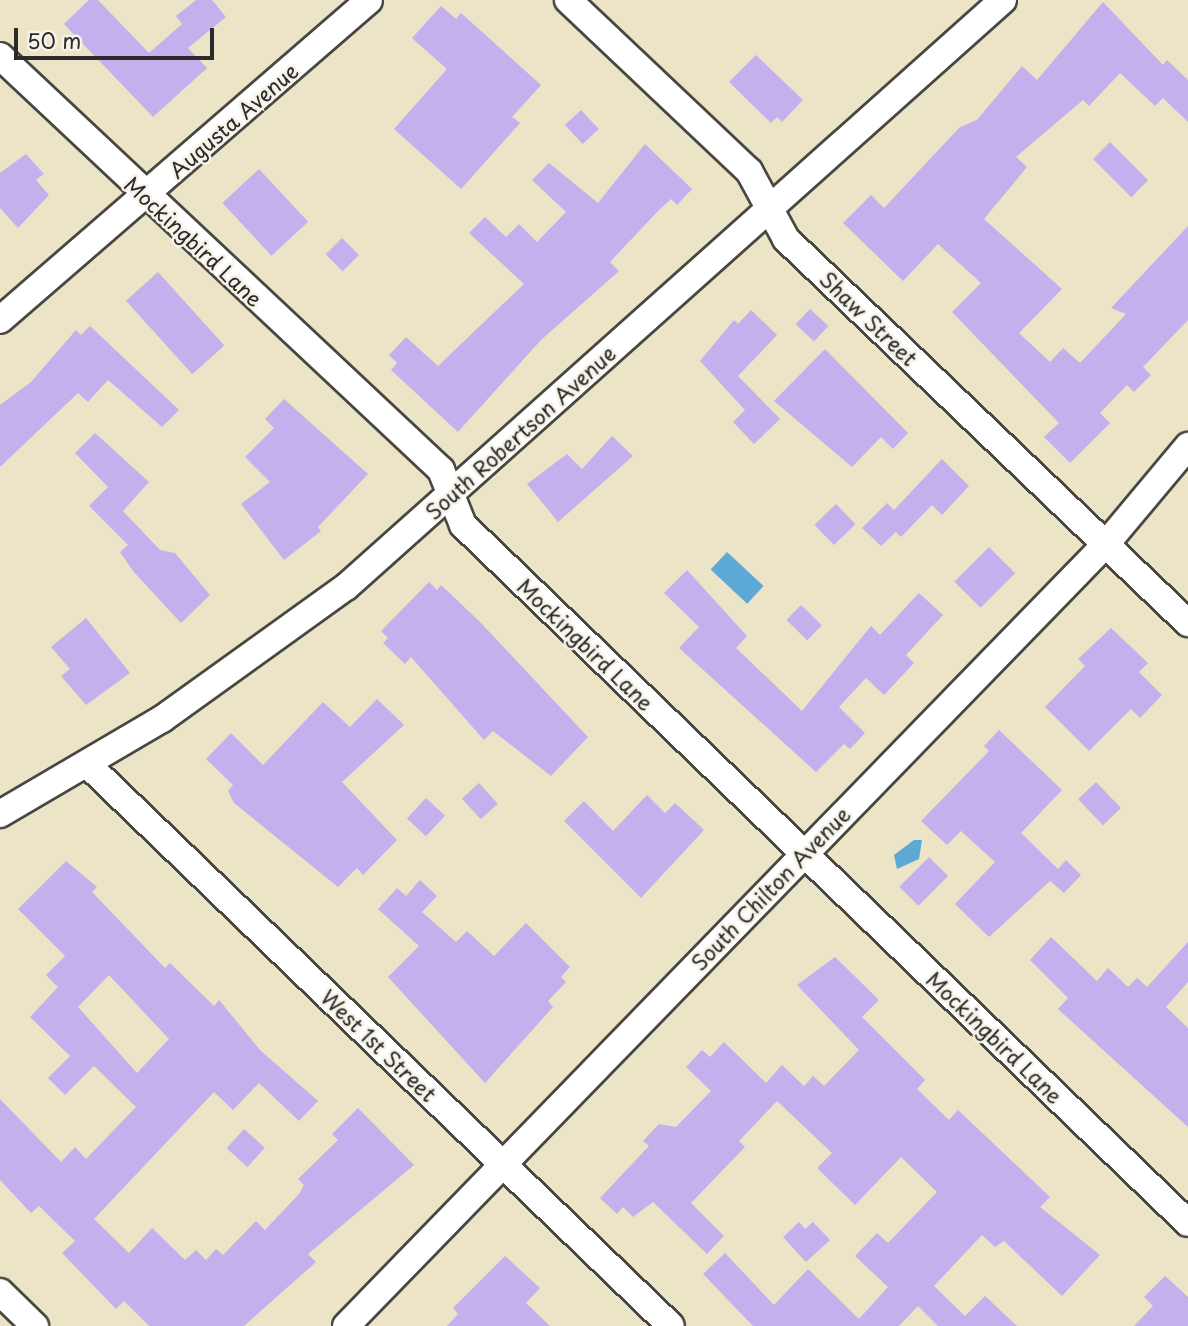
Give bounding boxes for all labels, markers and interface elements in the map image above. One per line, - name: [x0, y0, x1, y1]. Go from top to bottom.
- scale bar: [18, 14, 217, 58]
- text: 50 m: [27, 24, 81, 56]
- street label: Augusta Avenue: [163, 57, 303, 183]
- street label: Mockingbird Lane: [120, 170, 268, 312]
- street label: Shaw Street: [815, 265, 923, 371]
- street label: South Robertson Avenue: [420, 341, 620, 523]
- street label: Mockingbird Lane: [513, 572, 659, 716]
- street label: South Chilton Avenue: [686, 802, 854, 974]
- street label: Mockingbird Lane: [922, 965, 1068, 1109]
- street label: West 1st Street: [315, 983, 443, 1107]

